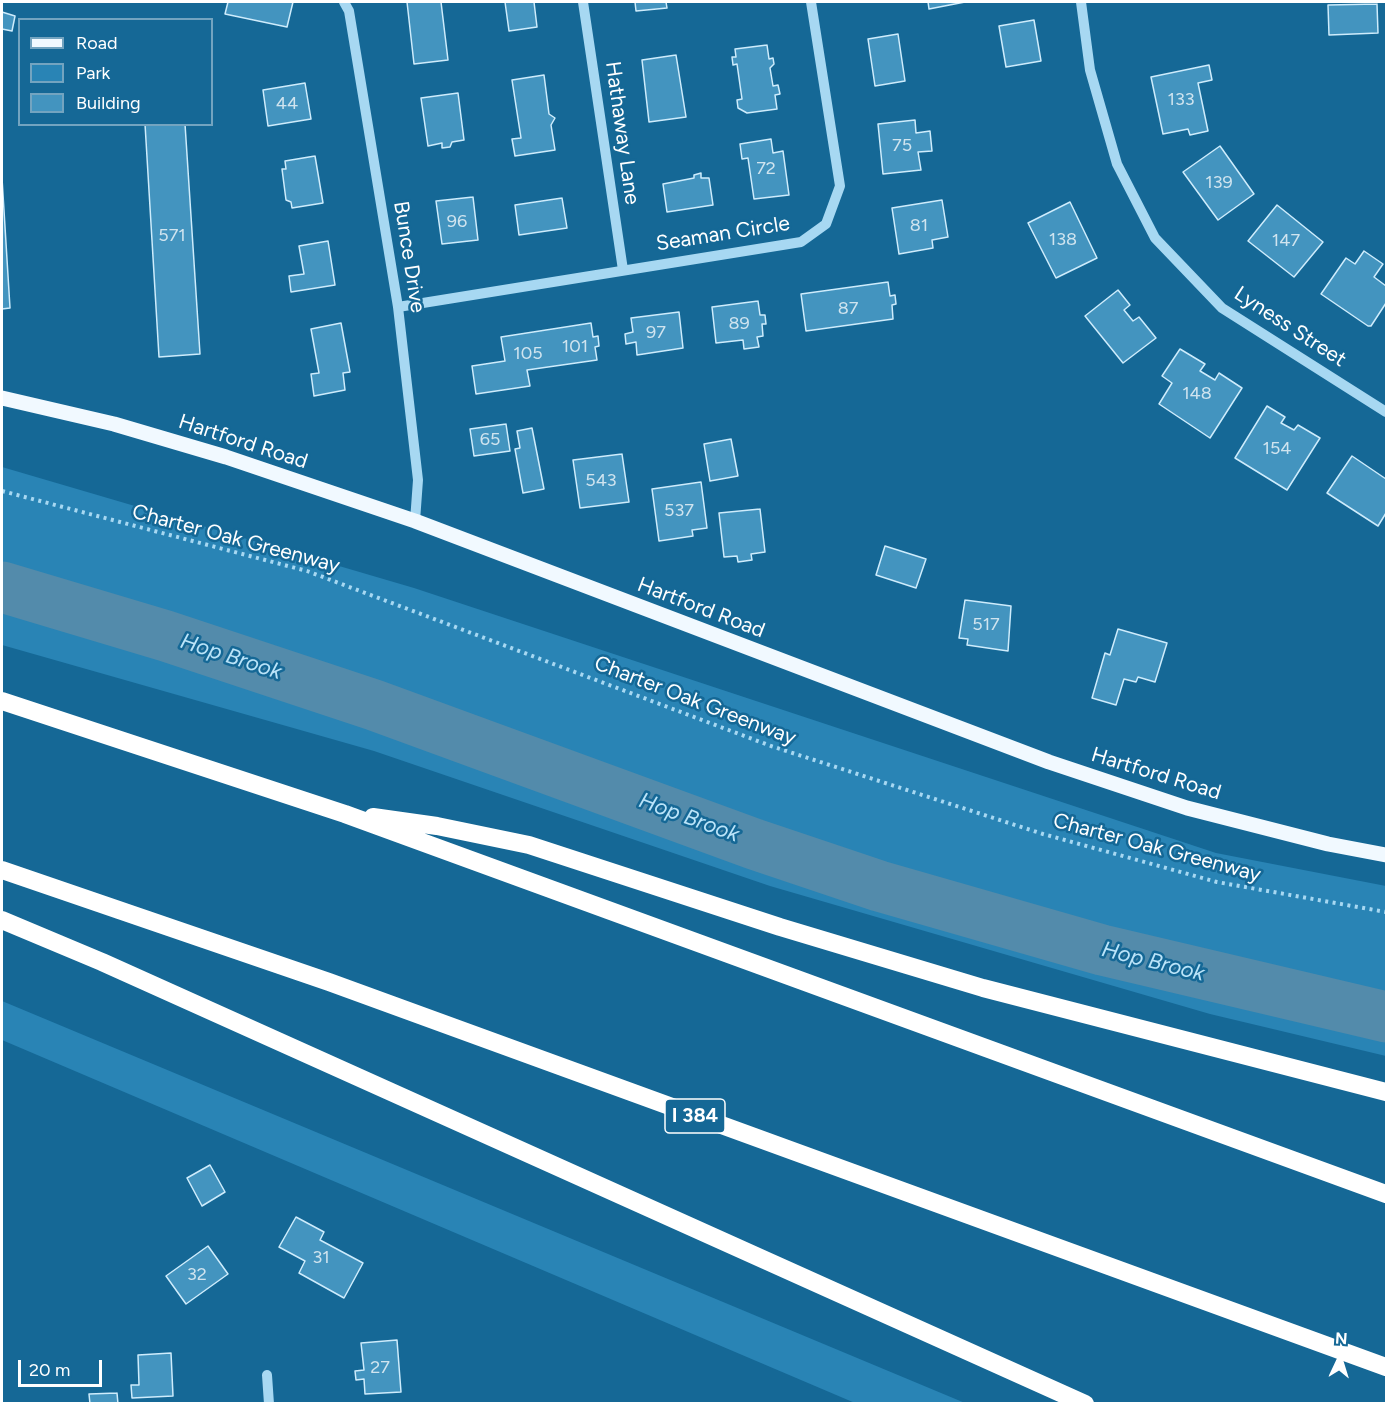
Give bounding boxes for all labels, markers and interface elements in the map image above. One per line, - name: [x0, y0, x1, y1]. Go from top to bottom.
- legend: [18, 18, 213, 126]
- text: Road: [76, 32, 117, 54]
- street label: Hathaway Lane: [599, 60, 645, 206]
- text: Park: [76, 62, 110, 84]
- house number: 133: [1167, 89, 1195, 111]
- text: Building: [76, 92, 141, 114]
- house number: 44: [276, 93, 298, 115]
- house number: 75: [892, 135, 912, 157]
- house number: 72: [756, 158, 776, 180]
- house number: 139: [1205, 172, 1233, 194]
- street label: Bunce Drive: [388, 199, 430, 315]
- house number: 96: [447, 211, 467, 233]
- street label: Seaman Circle: [654, 211, 792, 257]
- house number: 81: [910, 215, 928, 237]
- house number: 571: [158, 225, 186, 247]
- house number: 138: [1049, 229, 1077, 251]
- house number: 147: [1272, 230, 1300, 252]
- street label: Lyness Street: [1229, 281, 1351, 373]
- house number: 87: [838, 298, 858, 320]
- house number: 89: [728, 313, 750, 335]
- house number: 97: [646, 322, 666, 344]
- house number: 101: [562, 336, 588, 358]
- house number: 105: [513, 343, 543, 365]
- house number: 148: [1182, 383, 1212, 405]
- street label: Hartford Road: [175, 409, 311, 475]
- house number: 65: [480, 429, 500, 451]
- house number: 154: [1263, 438, 1291, 460]
- house number: 543: [585, 470, 617, 492]
- street label: Charter Oak Greenway: [129, 499, 343, 579]
- house number: 537: [664, 500, 694, 522]
- street label: Hartford Road: [634, 572, 768, 644]
- house number: 517: [972, 614, 1000, 636]
- water label: Hop Brook: [177, 628, 285, 686]
- street label: Charter Oak Greenway: [591, 651, 799, 751]
- street label: Hartford Road: [1088, 742, 1224, 806]
- water label: Hop Brook: [635, 788, 743, 848]
- street label: Charter Oak Greenway: [1050, 808, 1264, 888]
- water label: Hop Brook: [1099, 937, 1207, 987]
- road number: I 384: [665, 1099, 725, 1133]
- house number: 31: [312, 1247, 330, 1269]
- house number: 32: [187, 1264, 207, 1286]
- north arrow: [1310, 1327, 1370, 1387]
- text: N: [1334, 1329, 1348, 1348]
- scale bar: [21, 1348, 105, 1386]
- house number: 27: [370, 1357, 390, 1379]
- text: 20 m: [29, 1359, 70, 1381]

